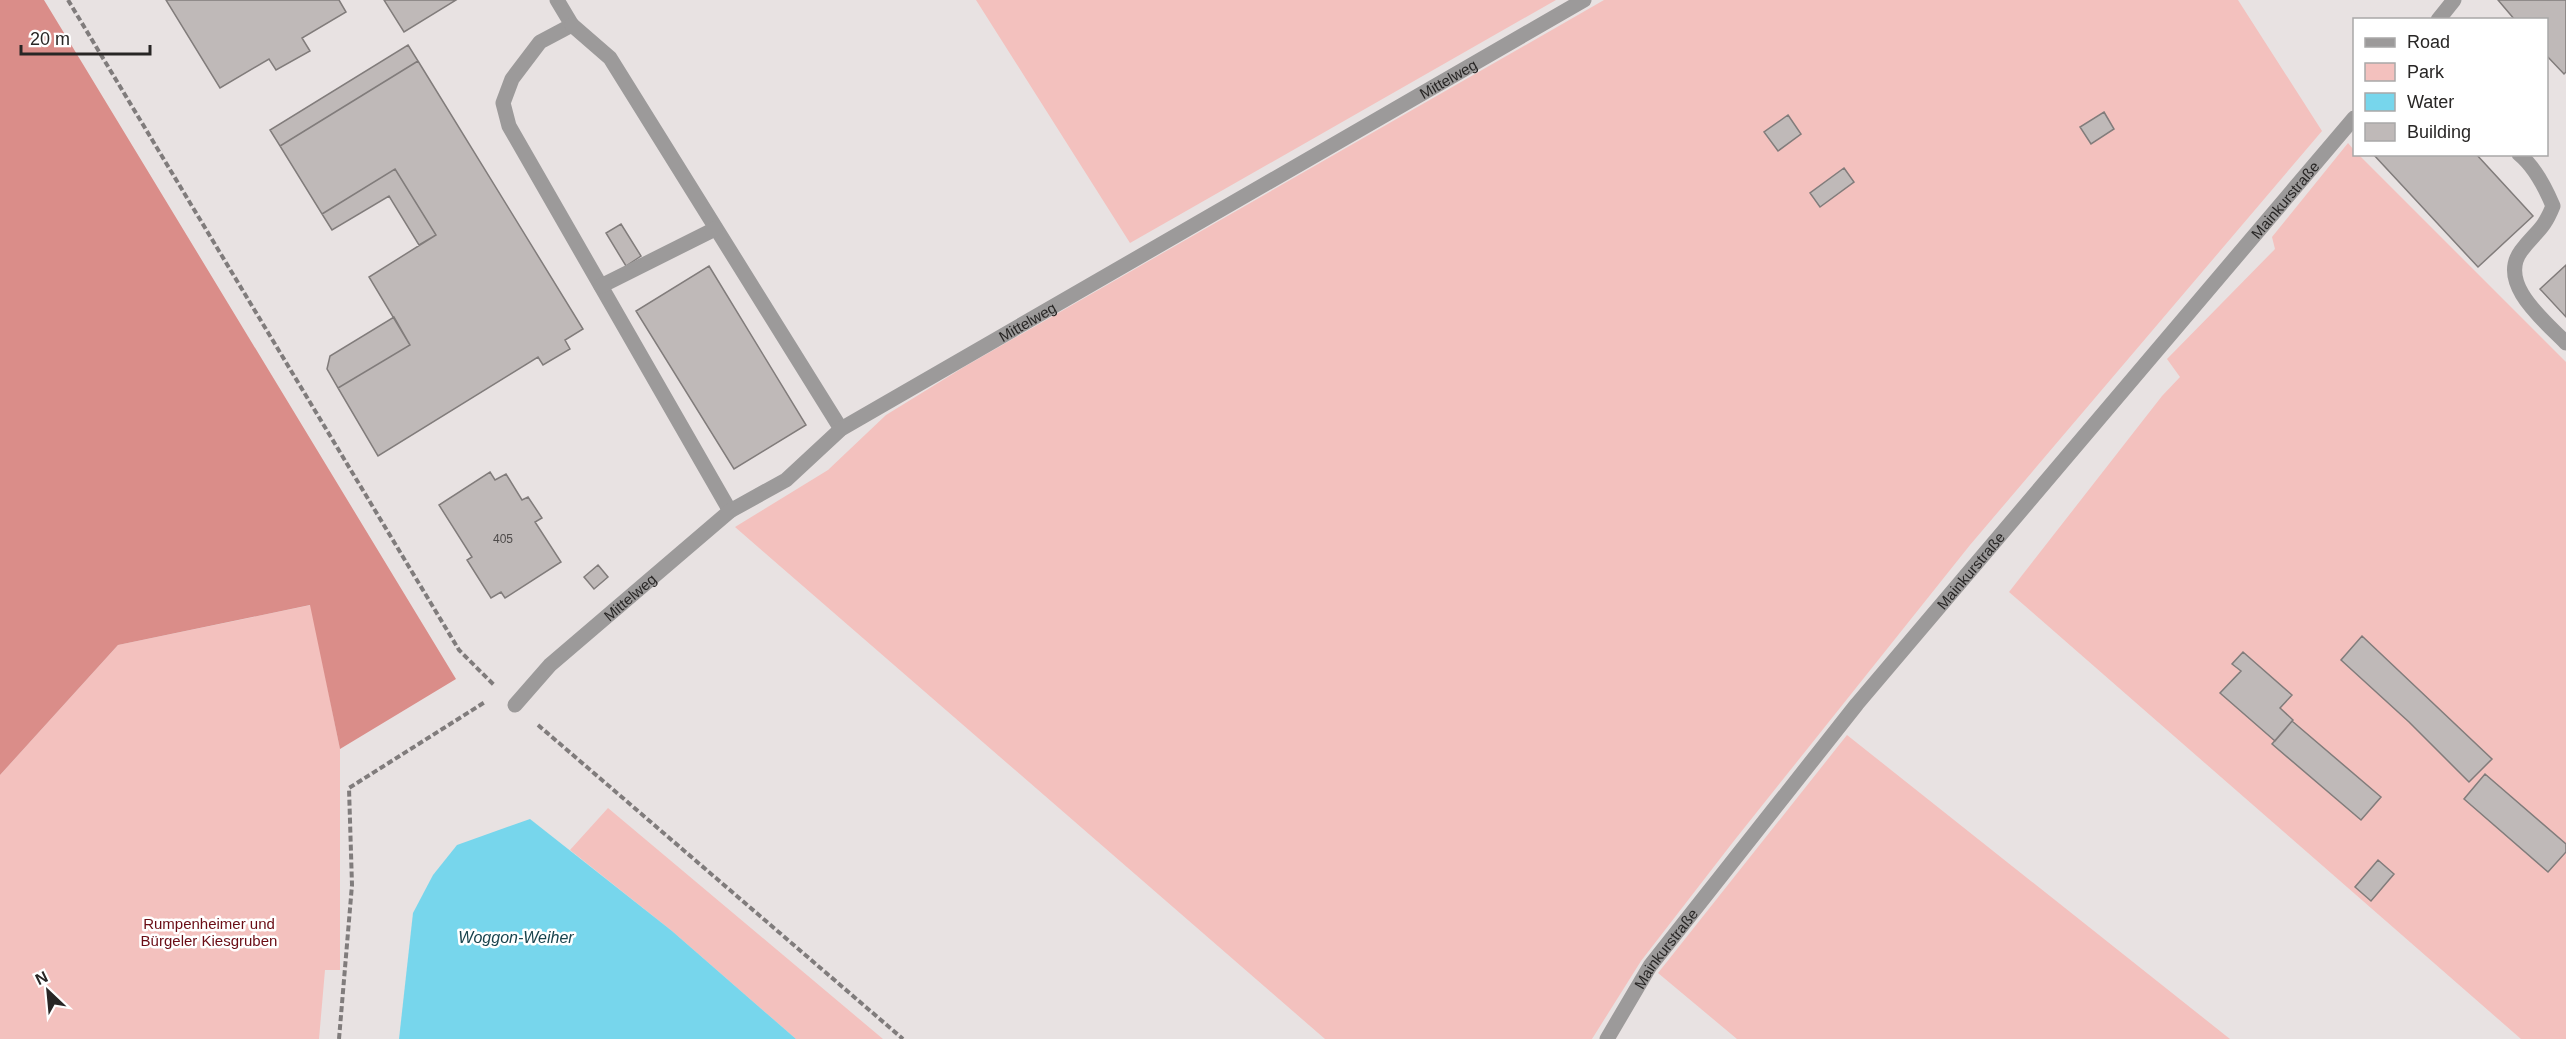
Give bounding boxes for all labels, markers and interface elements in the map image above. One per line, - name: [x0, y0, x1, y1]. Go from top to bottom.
- scale bar: [21, 18, 150, 56]
- legend: [2353, 18, 2548, 156]
- text: 20 m: [30, 29, 70, 49]
- text: Road: [2407, 32, 2450, 52]
- street label: Mittelweg: [1416, 55, 1480, 102]
- text: Park: [2407, 62, 2445, 82]
- text: Water: [2407, 92, 2454, 112]
- text: Building: [2407, 122, 2471, 142]
- street label: Mainkurstraße: [2247, 158, 2322, 242]
- street label: Mittelweg: [995, 298, 1059, 345]
- street label: Mainkurstraße: [1933, 528, 2008, 612]
- house number: 405: [493, 532, 513, 546]
- street label: Mittelweg: [600, 570, 659, 624]
- street label: Mainkurstraße: [1630, 905, 1701, 992]
- park label: Rumpenheimer und Bürgeler Kiesgruben: [141, 915, 277, 949]
- water label: Woggon-Weiher: [458, 929, 574, 946]
- north arrow: [18, 961, 78, 1021]
- text: N: [33, 968, 51, 988]

